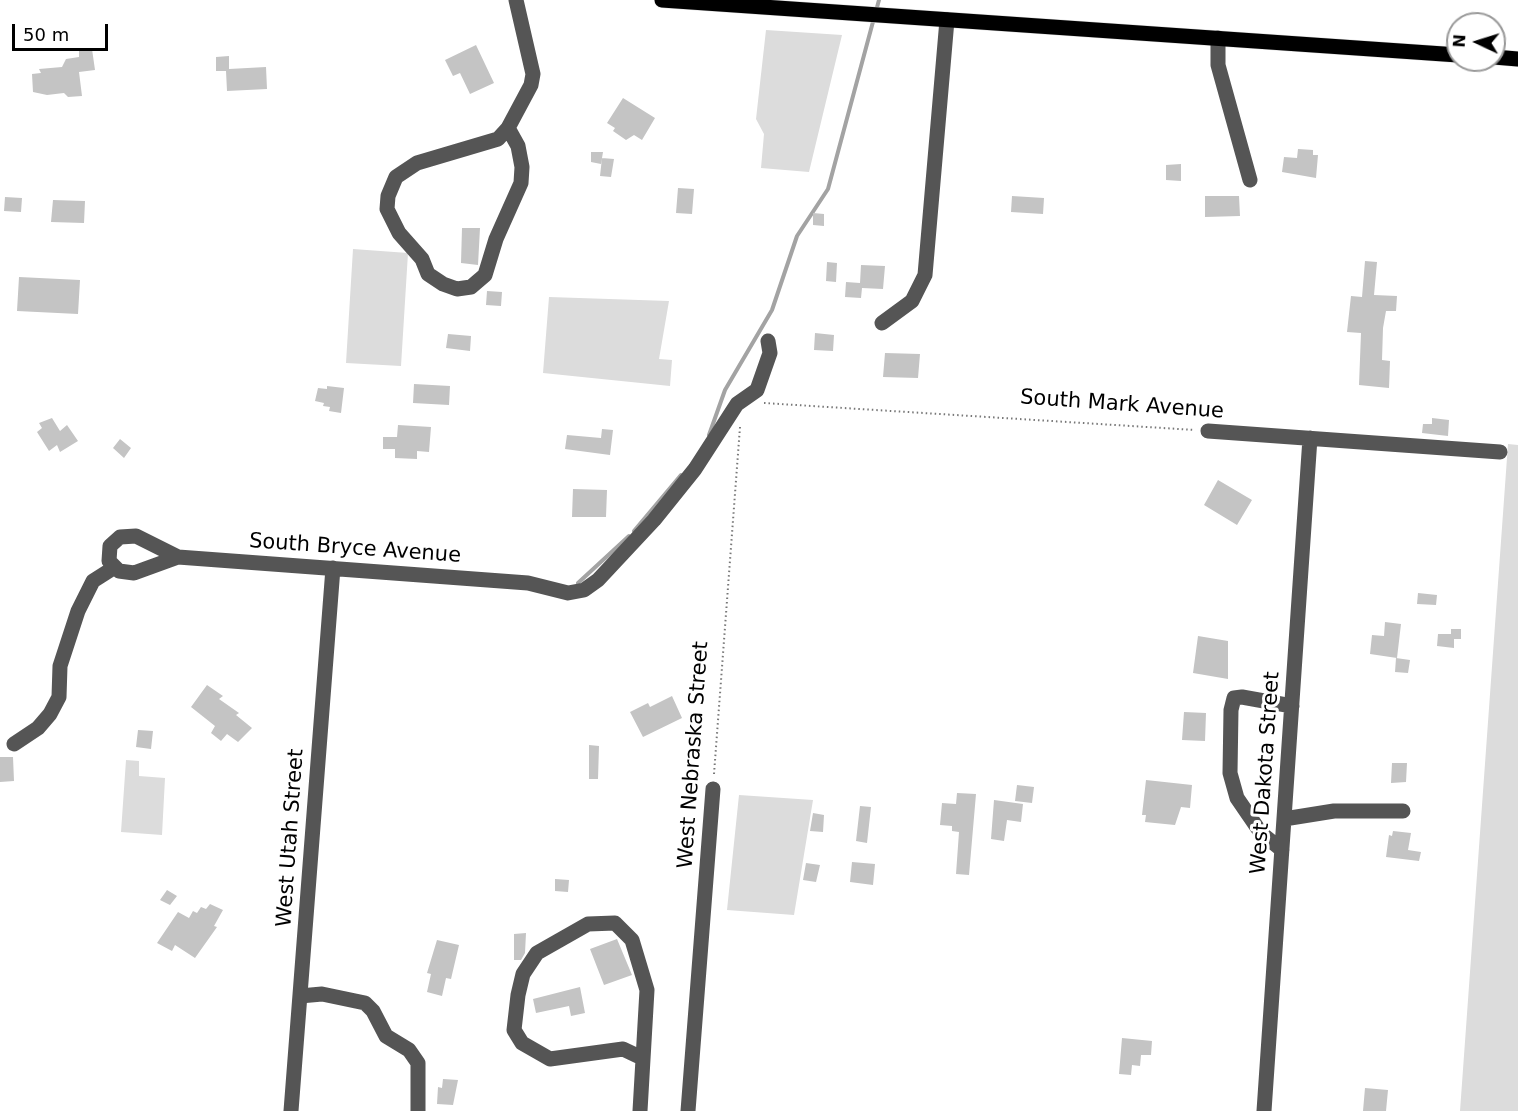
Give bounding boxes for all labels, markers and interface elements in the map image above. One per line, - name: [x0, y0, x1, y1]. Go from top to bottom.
- scale bar: [15, 12, 111, 50]
- north arrow: [1446, 12, 1506, 72]
- text: 50 m: [23, 24, 69, 45]
- text: N: [1450, 34, 1469, 48]
- street label: South Mark Avenue: [1019, 385, 1225, 425]
- street label: South Bryce Avenue: [248, 529, 462, 569]
- street label: West Nebraska Street: [673, 640, 715, 870]
- street label: West Dakota Street: [1246, 671, 1286, 875]
- street label: West Utah Street: [272, 748, 310, 928]

